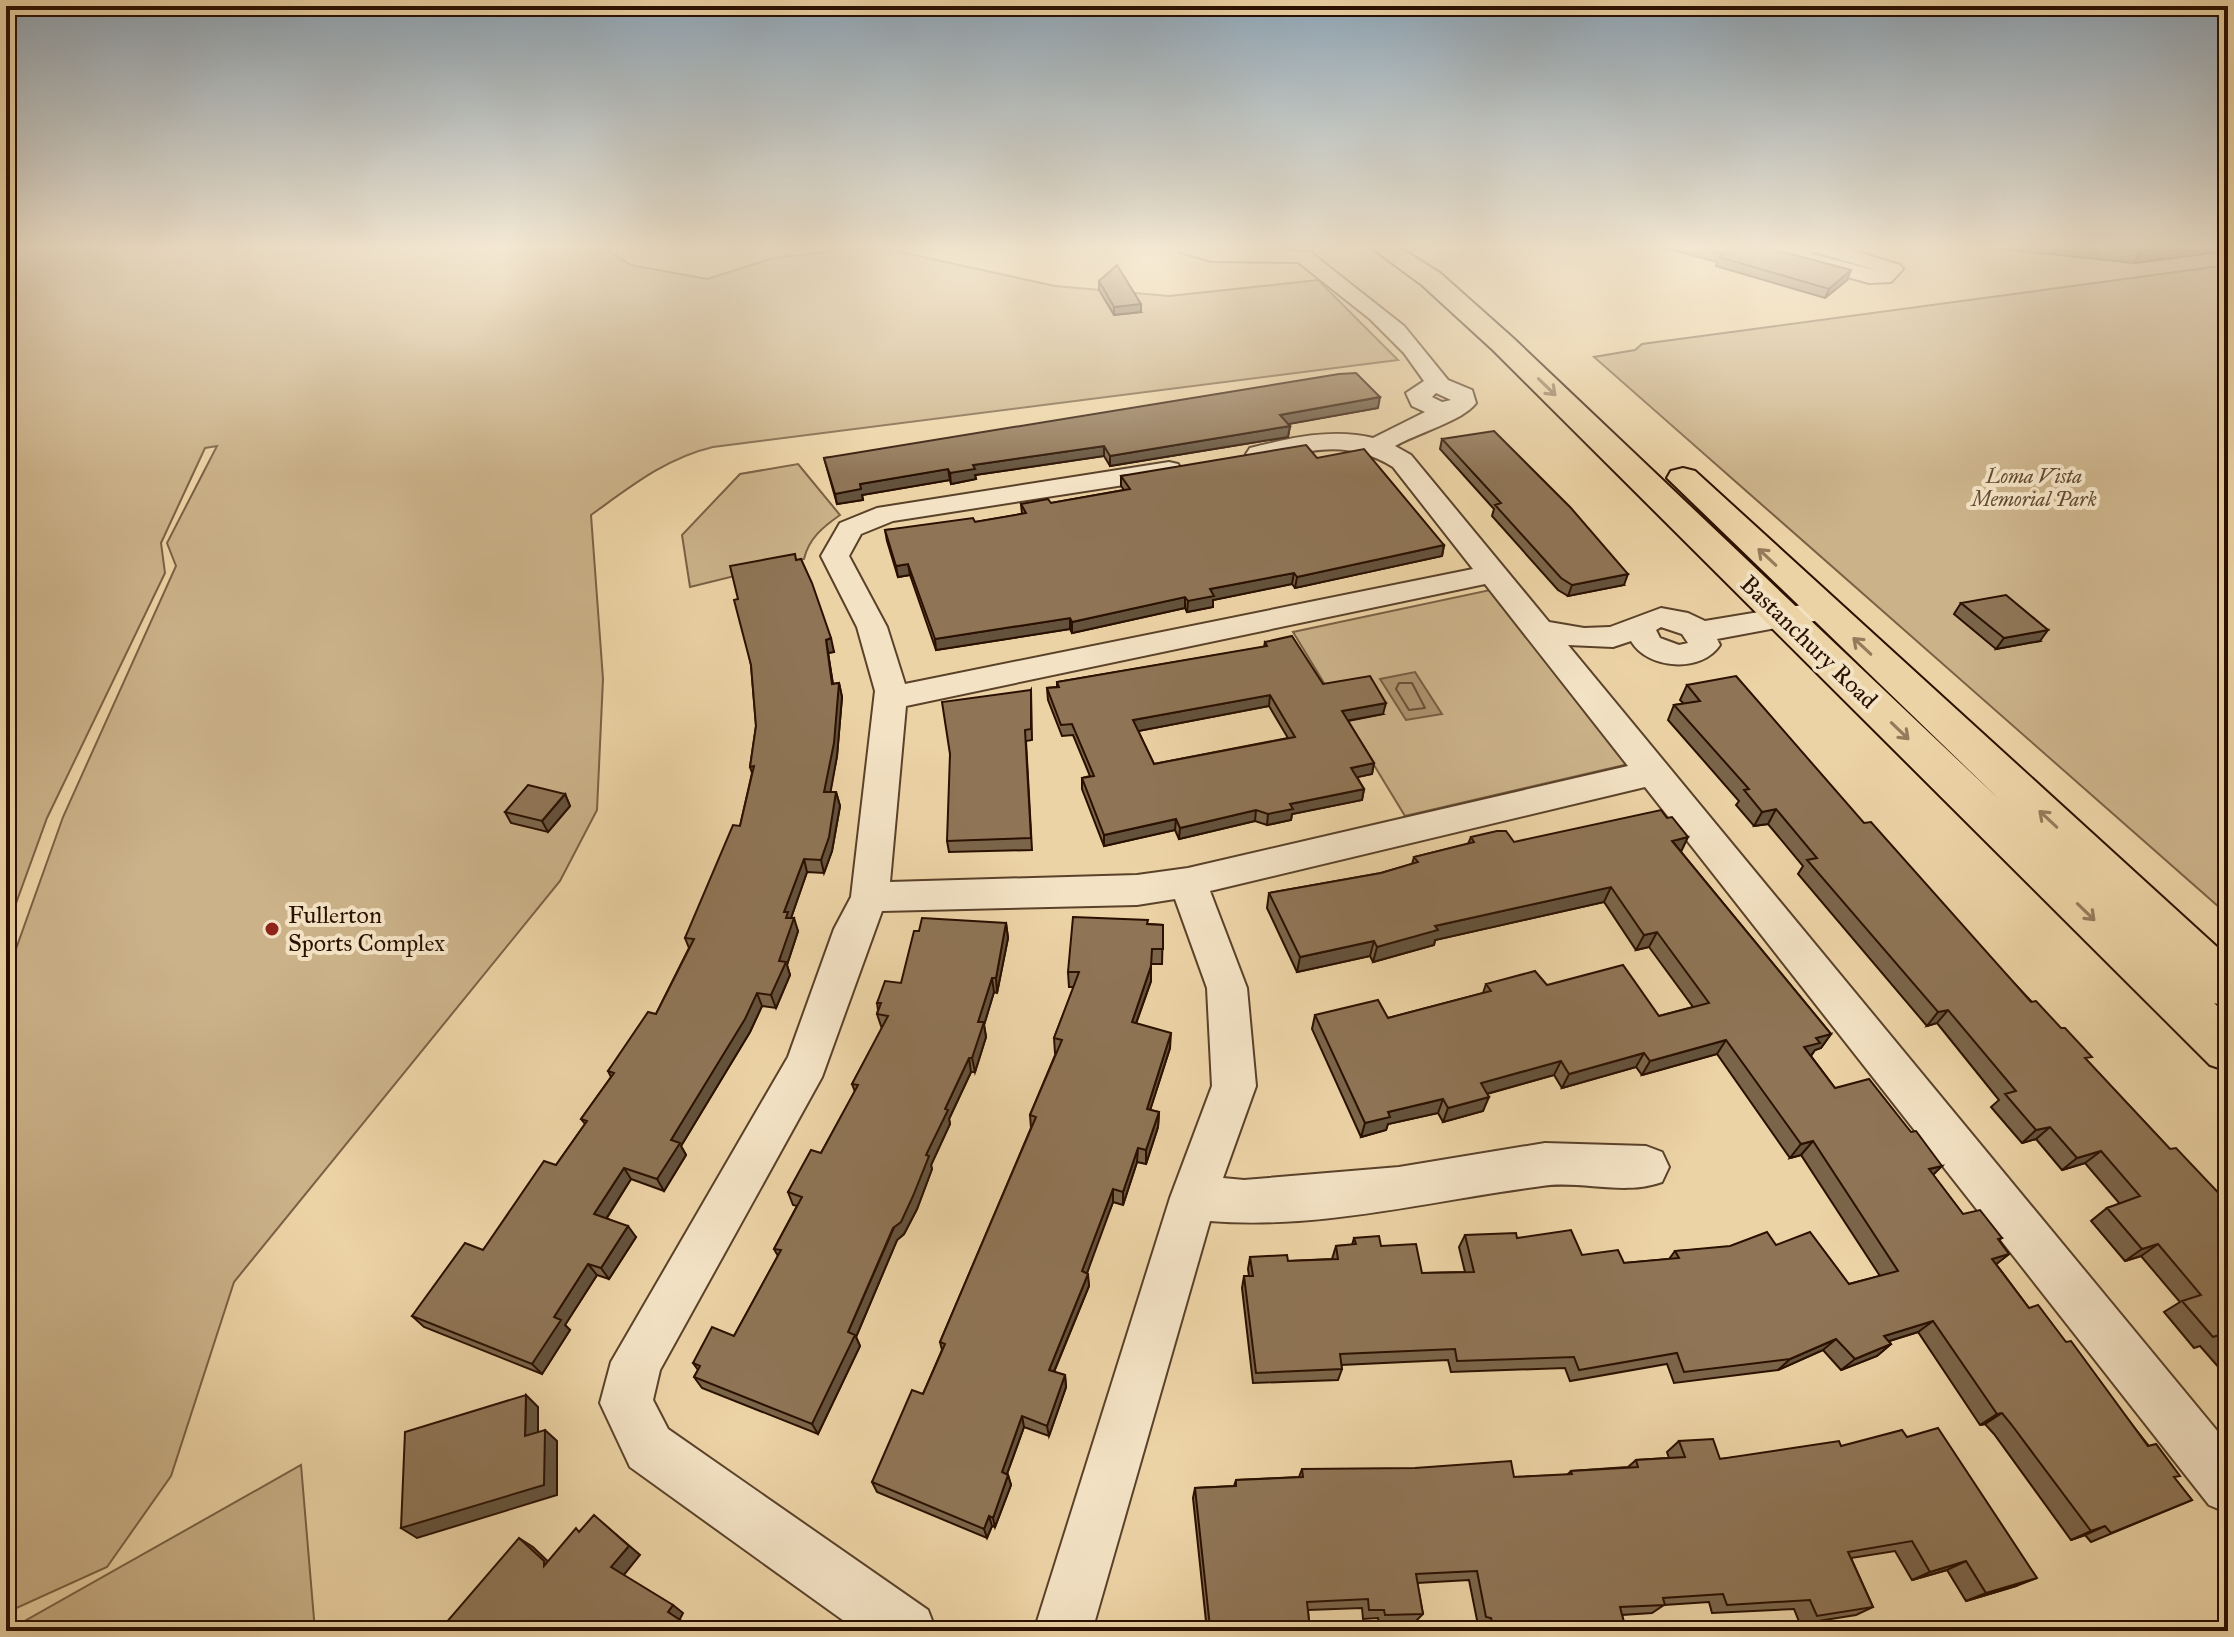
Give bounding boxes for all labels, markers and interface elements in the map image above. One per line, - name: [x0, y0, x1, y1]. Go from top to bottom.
- one-way arrow: [1537, 377, 1557, 396]
- park label: Loma Vista Memorial Park: [1969, 464, 2097, 511]
- one-way arrow: [1757, 547, 1777, 566]
- street label: Bastanchury Road: [1734, 569, 1884, 715]
- one-way arrow: [1852, 636, 1872, 655]
- one-way arrow: [1890, 721, 1910, 740]
- one-way arrow: [2039, 810, 2058, 829]
- place label: Fullerton Sports Complex: [288, 900, 445, 958]
- one-way arrow: [2076, 902, 2096, 921]
- marker: Fullerton Sports Complex: [263, 920, 281, 938]

